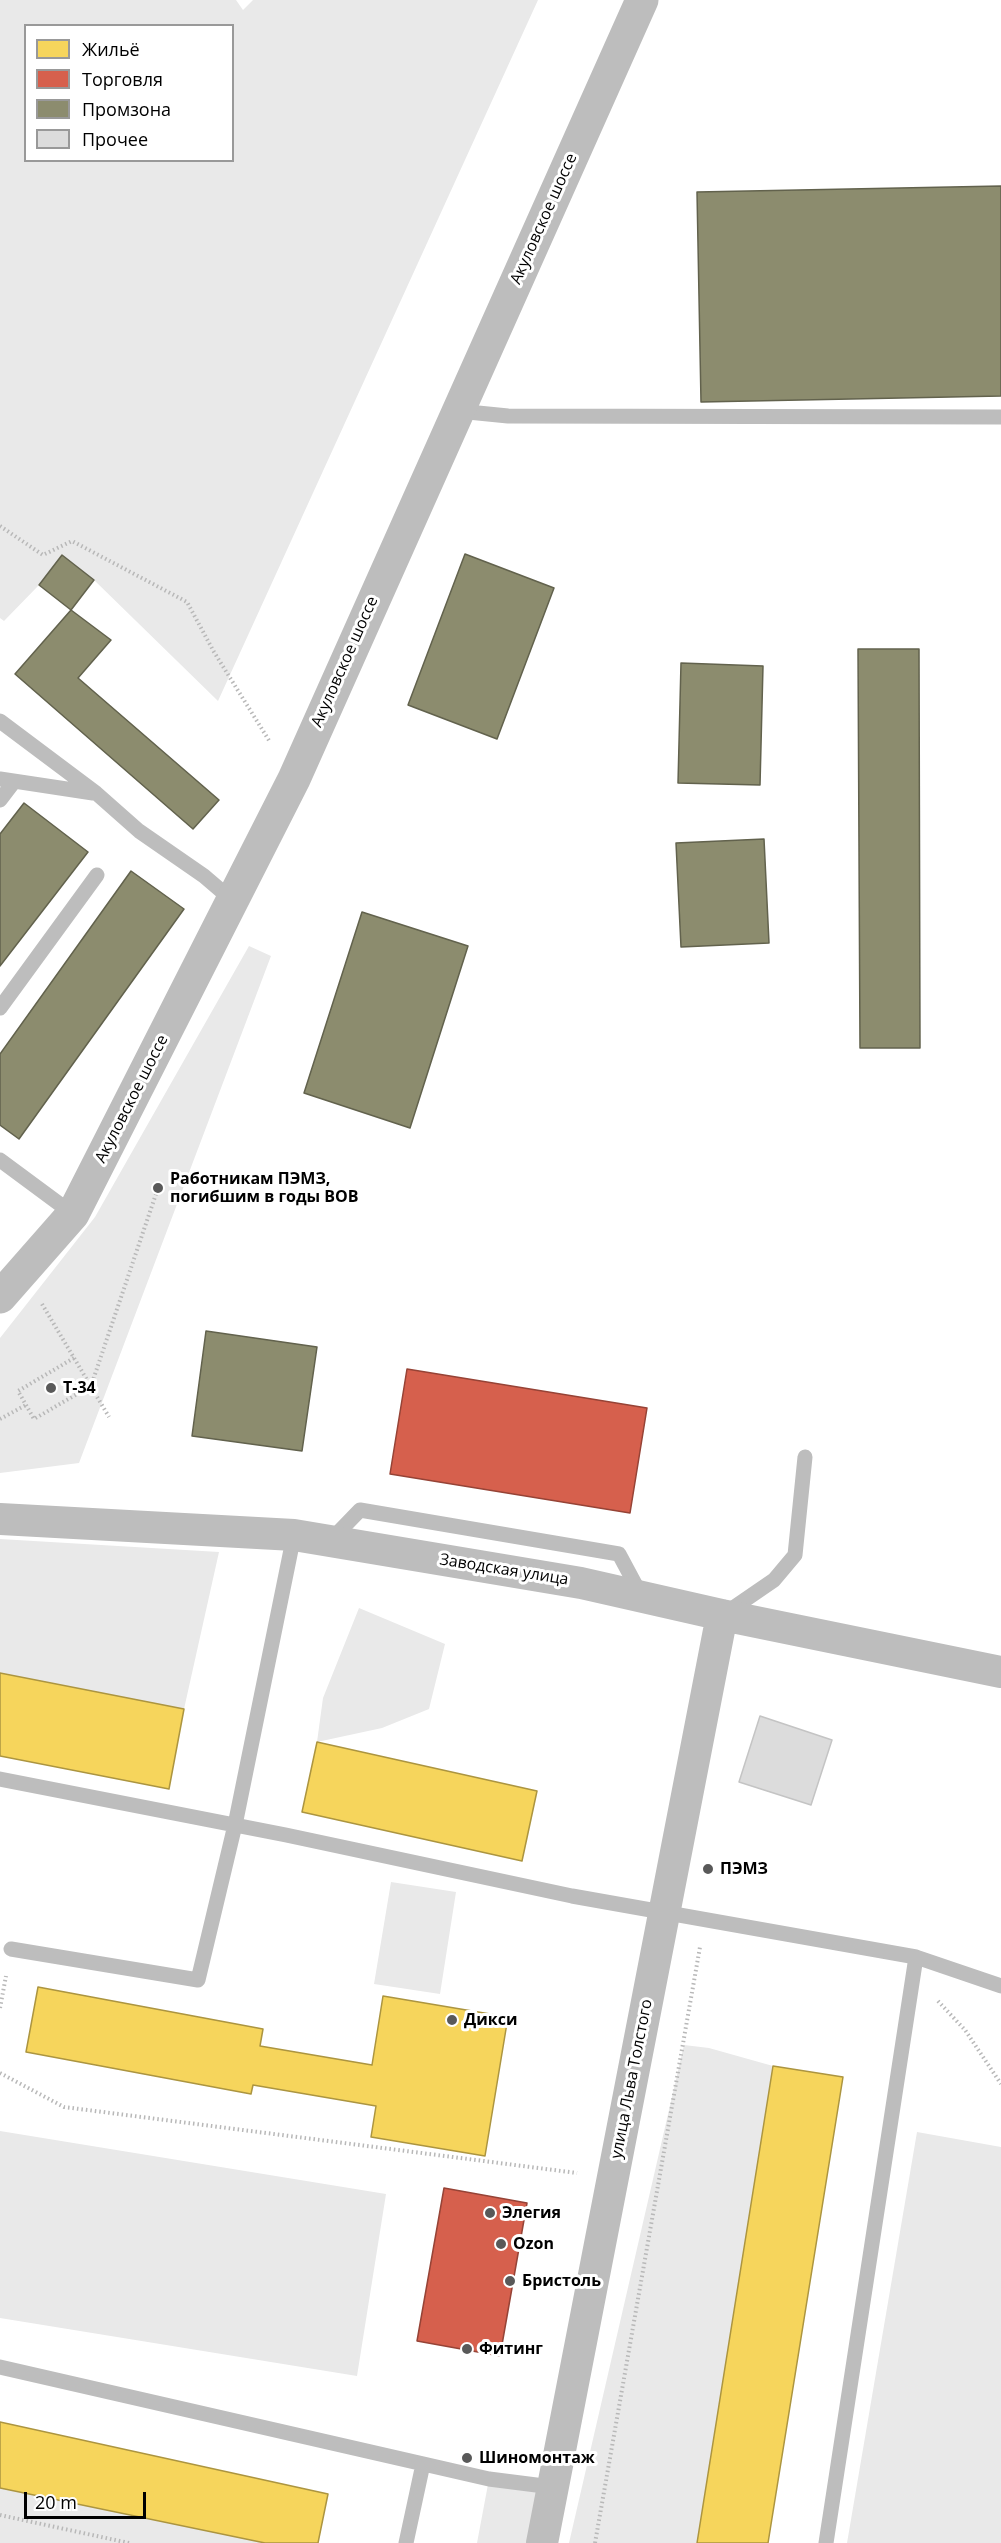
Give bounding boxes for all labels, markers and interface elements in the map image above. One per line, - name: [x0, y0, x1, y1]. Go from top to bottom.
- legend: [24, 24, 234, 162]
- text: Жильё: [82, 37, 140, 61]
- text: Торговля: [82, 67, 163, 91]
- text: Промзона: [82, 97, 171, 121]
- text: Прочее: [82, 127, 148, 151]
- street label: Акуловское шоссе: [507, 151, 581, 287]
- street label: Акуловское шоссе: [308, 594, 382, 730]
- street label: Акуловское шоссе: [91, 1032, 173, 1166]
- place label: Работникам ПЭМЗ, погибшим в годы ВОВ: [170, 1169, 359, 1207]
- marker: Работникам ПЭМЗ, погибшим в годы ВОВ: [151, 1181, 165, 1195]
- place label: Т-34: [63, 1378, 96, 1398]
- marker: Т-34: [44, 1381, 58, 1395]
- street label: Заводская улица: [438, 1550, 570, 1590]
- place label: ПЭМЗ: [720, 1859, 768, 1879]
- marker: ПЭМЗ: [701, 1862, 715, 1876]
- street label: улица Льва Толстого: [607, 1998, 657, 2160]
- place label: Дикси: [464, 2010, 517, 2030]
- marker: Дикси: [445, 2013, 459, 2027]
- place label: Элегия: [502, 2203, 561, 2223]
- marker: Элегия: [483, 2206, 497, 2220]
- place label: Ozon: [513, 2234, 554, 2254]
- marker: Ozon: [494, 2237, 508, 2251]
- place label: Бристоль: [522, 2271, 601, 2291]
- marker: Бристоль: [503, 2274, 517, 2288]
- place label: Фитинг: [479, 2339, 543, 2359]
- marker: Фитинг: [460, 2342, 474, 2356]
- place label: Шиномонтаж: [479, 2448, 595, 2468]
- marker: Шиномонтаж: [460, 2451, 474, 2465]
- scale bar: [27, 2480, 148, 2518]
- text: 20 m: [35, 2490, 77, 2514]

